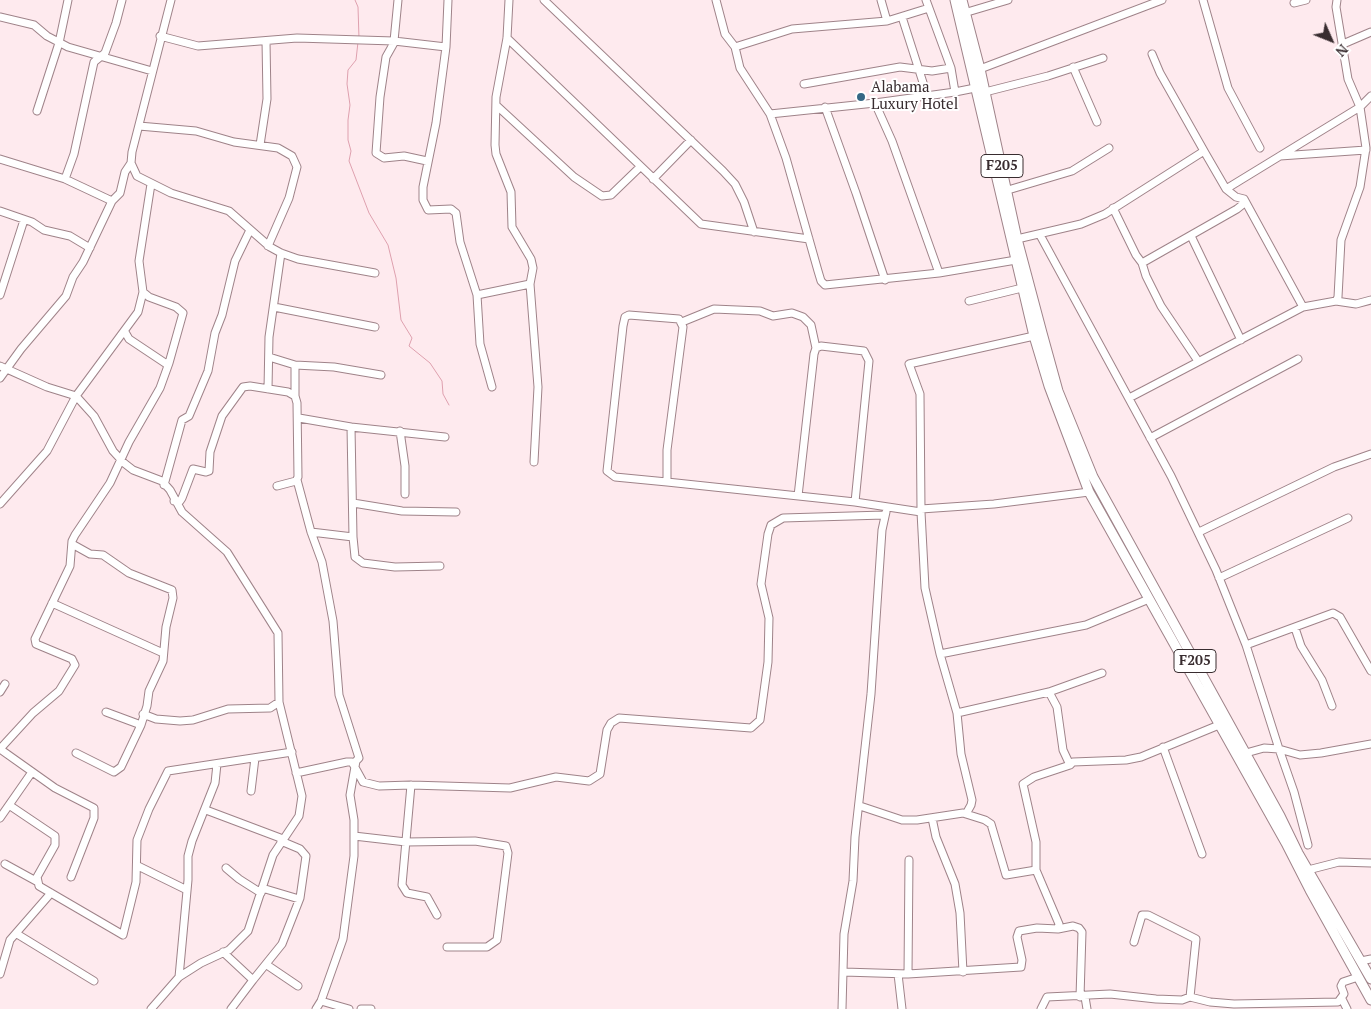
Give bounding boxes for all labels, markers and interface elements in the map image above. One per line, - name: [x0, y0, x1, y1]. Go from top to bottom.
- north arrow: [1306, 15, 1356, 65]
- text: N: [1332, 40, 1353, 61]
- place label: Alabama Luxury Hotel: [871, 79, 958, 114]
- marker: Alabama Luxury Hotel: [855, 91, 867, 103]
- road number: F205: [981, 154, 1023, 178]
- road number: F205: [1174, 649, 1216, 672]

